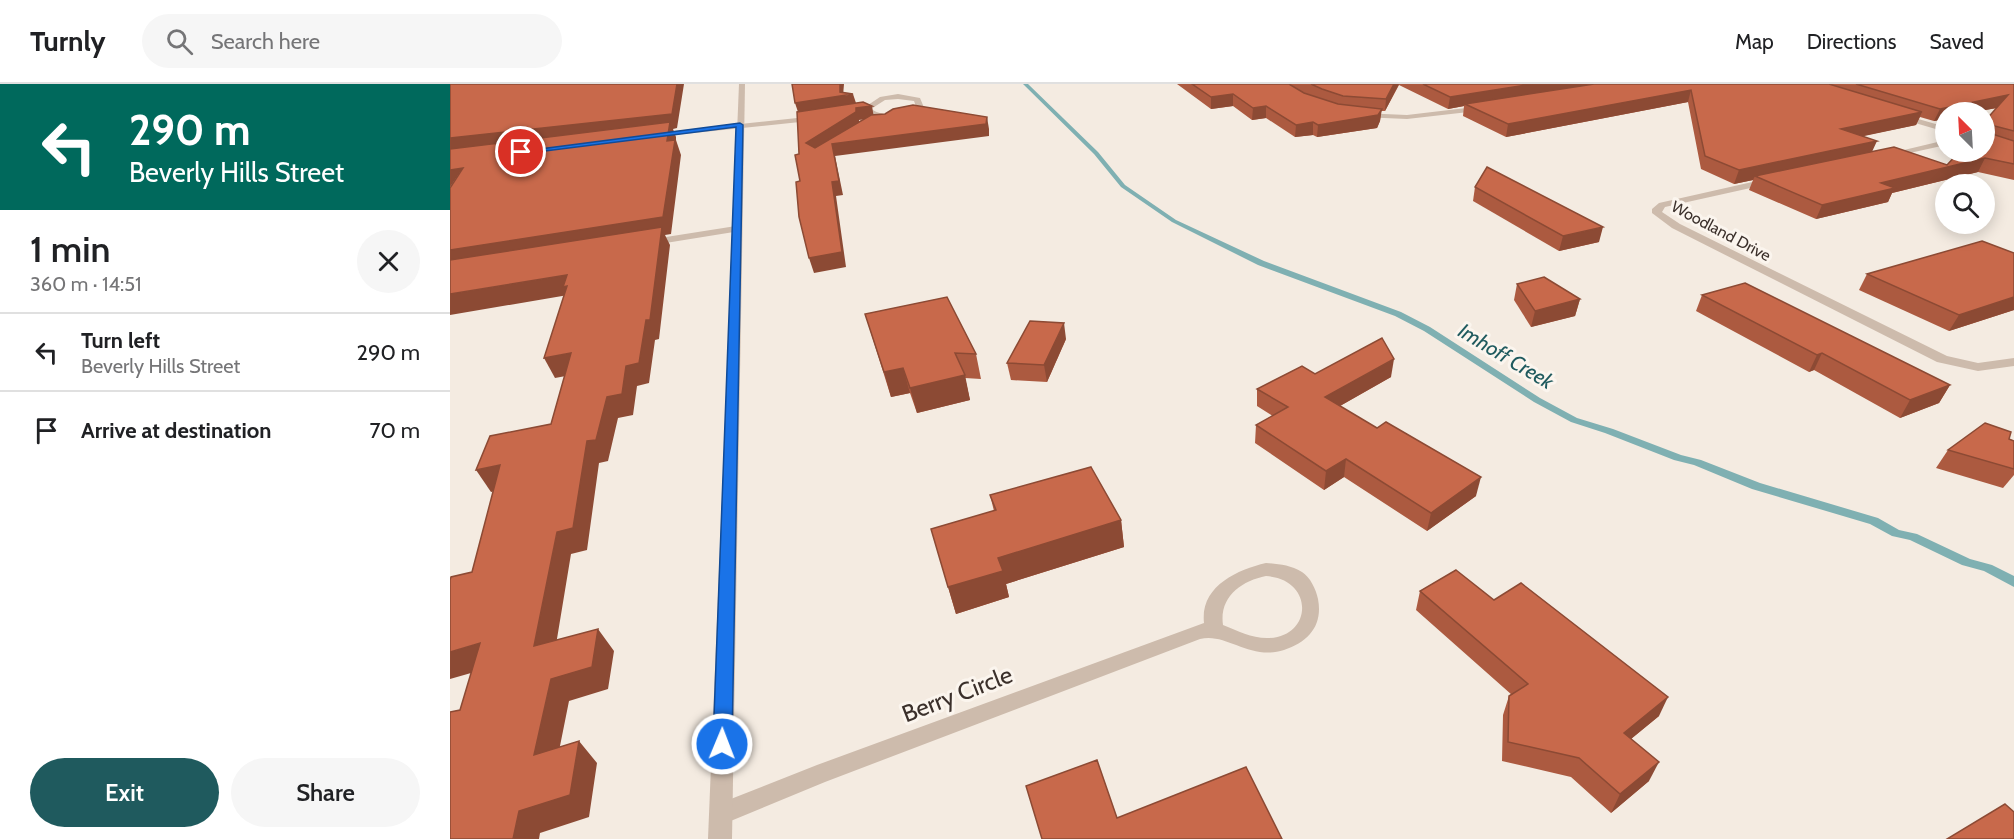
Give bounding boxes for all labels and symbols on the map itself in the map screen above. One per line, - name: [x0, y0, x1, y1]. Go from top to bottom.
- north arrow: [1935, 102, 1995, 162]
- pin: [495, 126, 546, 177]
- street label: Woodland Drive: [1668, 197, 1774, 265]
- water label: Imhoff Creek: [1454, 318, 1559, 395]
- street label: Berry Circle: [898, 660, 1016, 728]
- position arrow: [690, 712, 754, 776]

